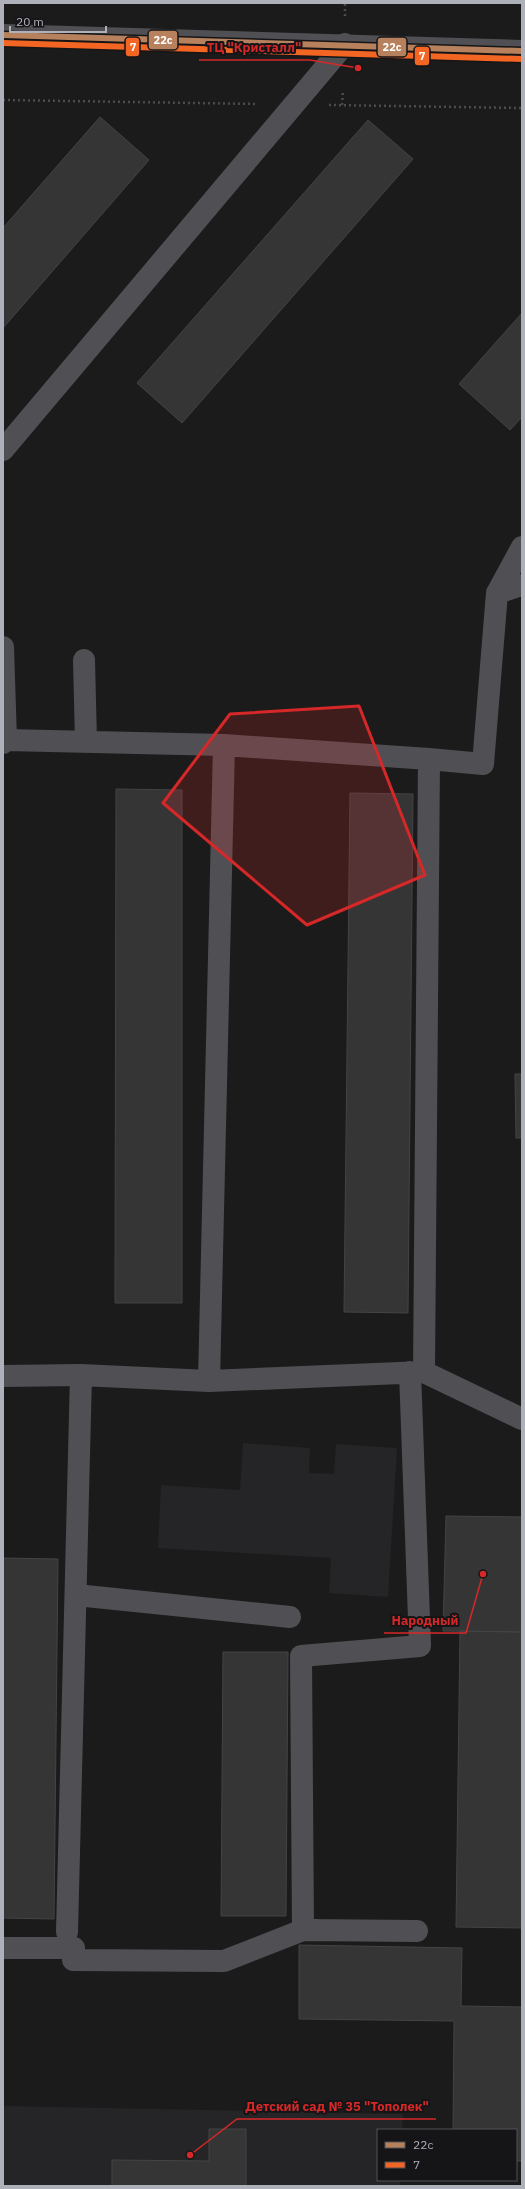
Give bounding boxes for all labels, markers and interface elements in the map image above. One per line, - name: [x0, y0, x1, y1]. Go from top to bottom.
- scale bar: [10, 8, 106, 34]
- text: 20 m: [16, 14, 44, 29]
- line badge: 22с: [148, 30, 178, 50]
- text: 22с: [154, 33, 173, 47]
- callout: ТЦ "Кристалл": [199, 35, 310, 60]
- line badge: 7: [125, 37, 140, 57]
- line badge: 22с: [377, 37, 407, 57]
- text: ТЦ "Кристалл": [207, 39, 301, 56]
- text: 7: [130, 40, 137, 54]
- text: 22с: [383, 40, 402, 54]
- line badge: 7: [414, 46, 430, 66]
- text: 7: [419, 49, 426, 63]
- callout: Народный: [384, 1608, 466, 1633]
- text: Народный: [392, 1612, 459, 1629]
- callout: Детский сад № 35 "Тополек": [237, 2094, 436, 2119]
- text: Детский сад № 35 "Тополек": [245, 2098, 429, 2115]
- legend: [377, 2129, 517, 2181]
- text: 22с: [413, 2137, 433, 2152]
- text: 7: [413, 2157, 420, 2172]

